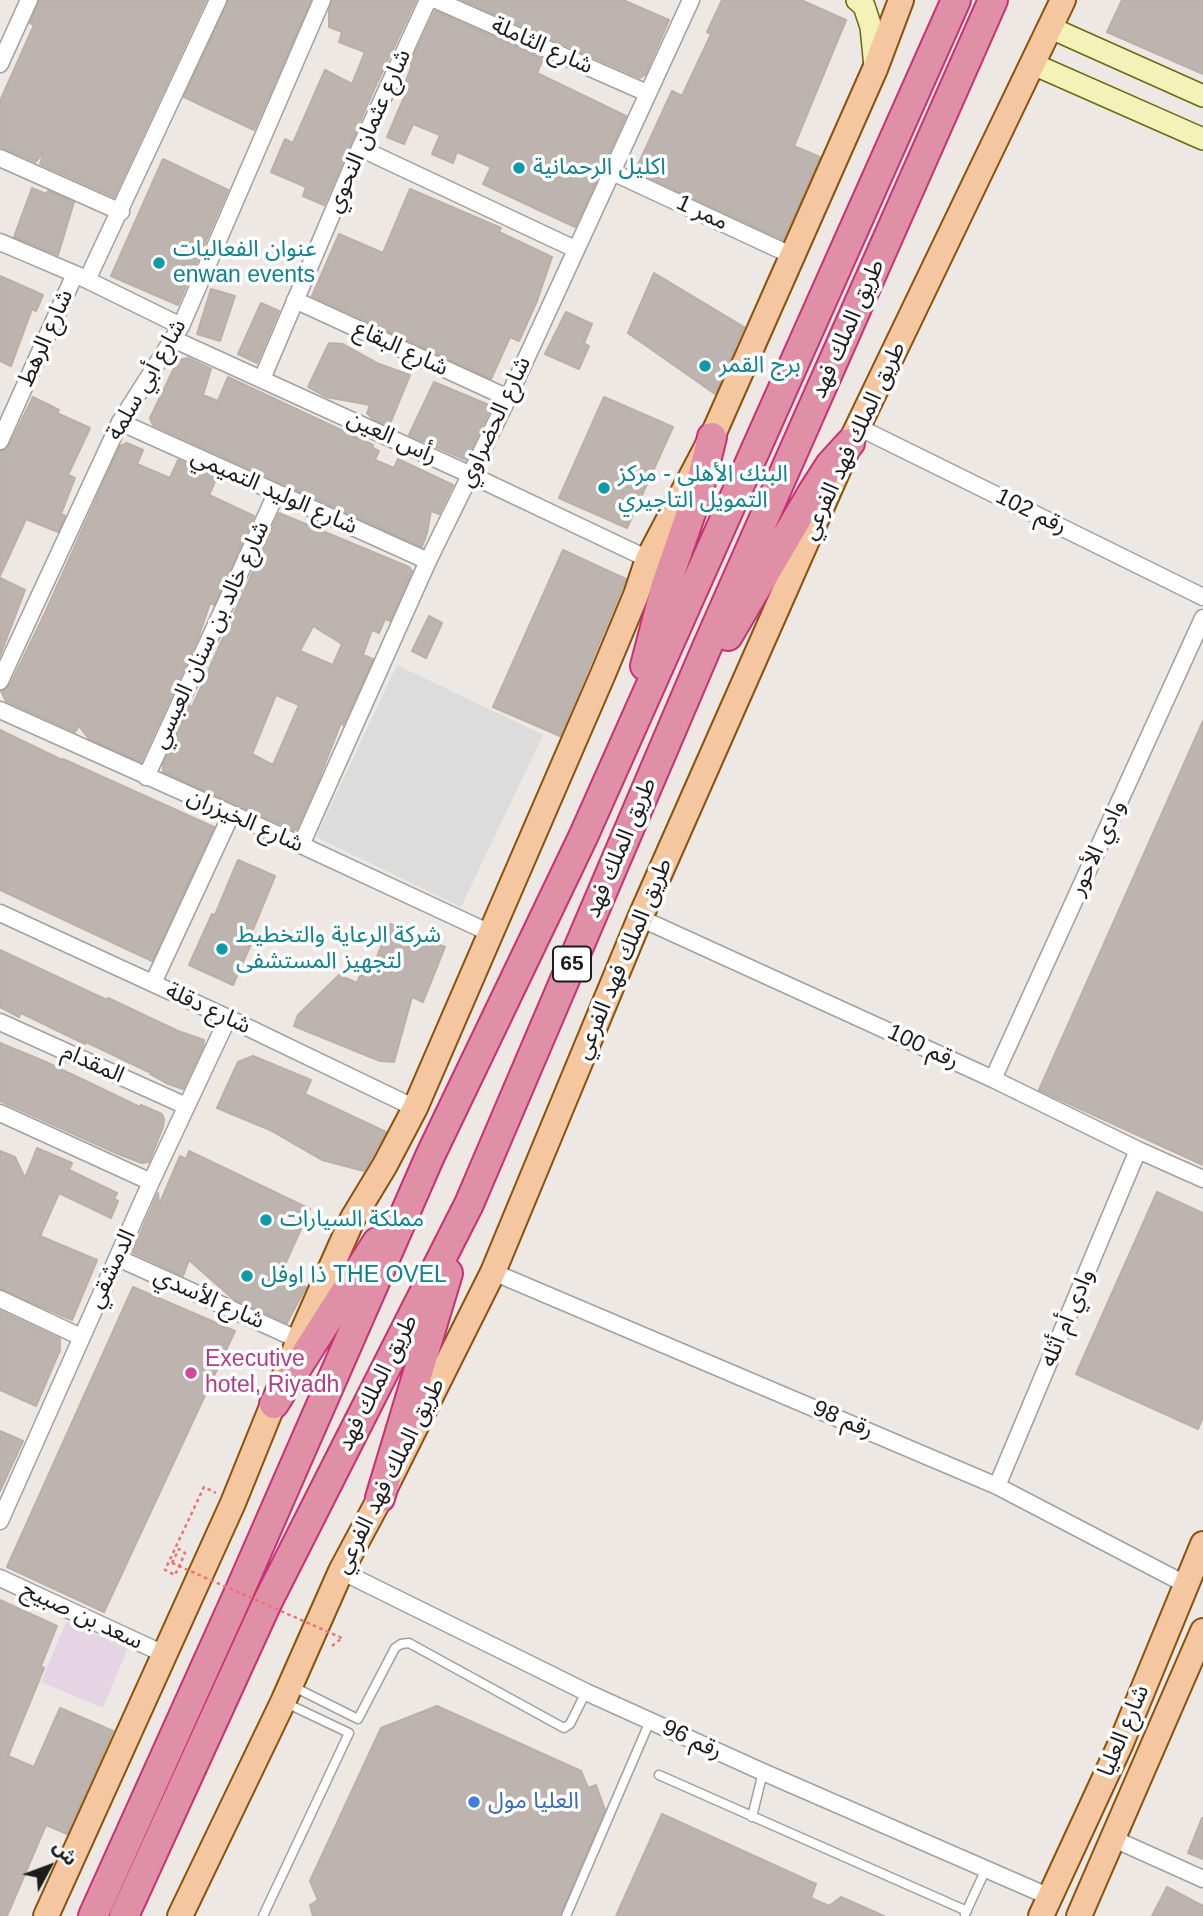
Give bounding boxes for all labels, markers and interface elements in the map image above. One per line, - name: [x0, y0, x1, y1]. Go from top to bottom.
- street label: شارع الثاملة: [487, 11, 597, 81]
- street label: شارع عثمان النحوي: [321, 45, 417, 217]
- place label: اكليل الرحمانية: [533, 154, 666, 182]
- marker: اكليل الرحمانية: [511, 160, 527, 176]
- street label: ممر 1: [672, 189, 732, 237]
- place label: عنوان الفعاليات enwan events: [173, 236, 317, 290]
- marker: عنوان الفعاليات enwan events: [151, 255, 167, 271]
- street label: طريق الملك فهد: [805, 255, 891, 403]
- street label: شارع الرهط: [12, 285, 80, 391]
- street label: شارع أبي سلمة: [101, 314, 193, 446]
- street label: شارع البقاع: [350, 315, 452, 383]
- street label: طريق الملك فهد الفرعي: [796, 338, 912, 544]
- street label: شارع الحضراوي: [453, 352, 537, 492]
- place label: برج القمر: [719, 352, 801, 380]
- marker: برج القمر: [697, 358, 713, 374]
- street label: رأس العين: [343, 405, 441, 471]
- street label: شارع الوليد التميمي: [187, 443, 361, 541]
- place label: البنك الأهلي - مركز التمويل التاجيري: [618, 461, 788, 515]
- marker: البنك الأهلي - مركز التمويل التاجيري: [596, 480, 612, 496]
- street label: رقم 102: [991, 483, 1071, 541]
- street label: شارع خالد بن سنان العبسي: [146, 517, 276, 753]
- street label: طريق الملك فهد: [579, 774, 663, 922]
- street label: شارع الخيزران: [183, 783, 307, 859]
- street label: وادي الأحور: [1064, 796, 1132, 900]
- street label: طريق الملك فهد الفرعي: [569, 854, 679, 1064]
- place label: شركة الرعاية والتخطيط لتجهيز المستشفى: [236, 922, 441, 976]
- marker: شركة الرعاية والتخطيط لتجهيز المستشفى: [214, 941, 230, 957]
- road number: 65: [553, 946, 591, 982]
- street label: شارع دقلة: [161, 977, 255, 1041]
- street label: رقم 100: [883, 1018, 963, 1076]
- street label: المقدام: [58, 1038, 128, 1090]
- place label: مملكة السيارات: [280, 1206, 424, 1234]
- marker: مملكة السيارات: [258, 1212, 274, 1228]
- street label: الدمشقي: [82, 1225, 142, 1313]
- street label: شارع الأسدي: [150, 1262, 268, 1336]
- place label: ذا اوفل THE OVEL: [261, 1262, 447, 1290]
- street label: وادي أم أثله: [1035, 1265, 1101, 1371]
- marker: ذا اوفل THE OVEL: [239, 1268, 255, 1284]
- street label: طريق الملك فهد: [332, 1310, 424, 1456]
- place label: Executive hotel, Riyadh: [205, 1346, 339, 1400]
- marker: Executive hotel, Riyadh: [183, 1365, 199, 1381]
- street label: طريق الملك فهد الفرعي: [329, 1374, 451, 1578]
- street label: رقم 98: [809, 1395, 877, 1445]
- street label: سعد بن صبيح: [17, 1576, 147, 1656]
- street label: شارع العليا: [1092, 1681, 1156, 1781]
- street label: رقم 96: [658, 1714, 726, 1766]
- place label: العليا مول: [488, 1788, 579, 1816]
- marker: العليا مول: [466, 1794, 482, 1810]
- north arrow: [14, 1832, 84, 1902]
- text: ش: [49, 1836, 82, 1870]

